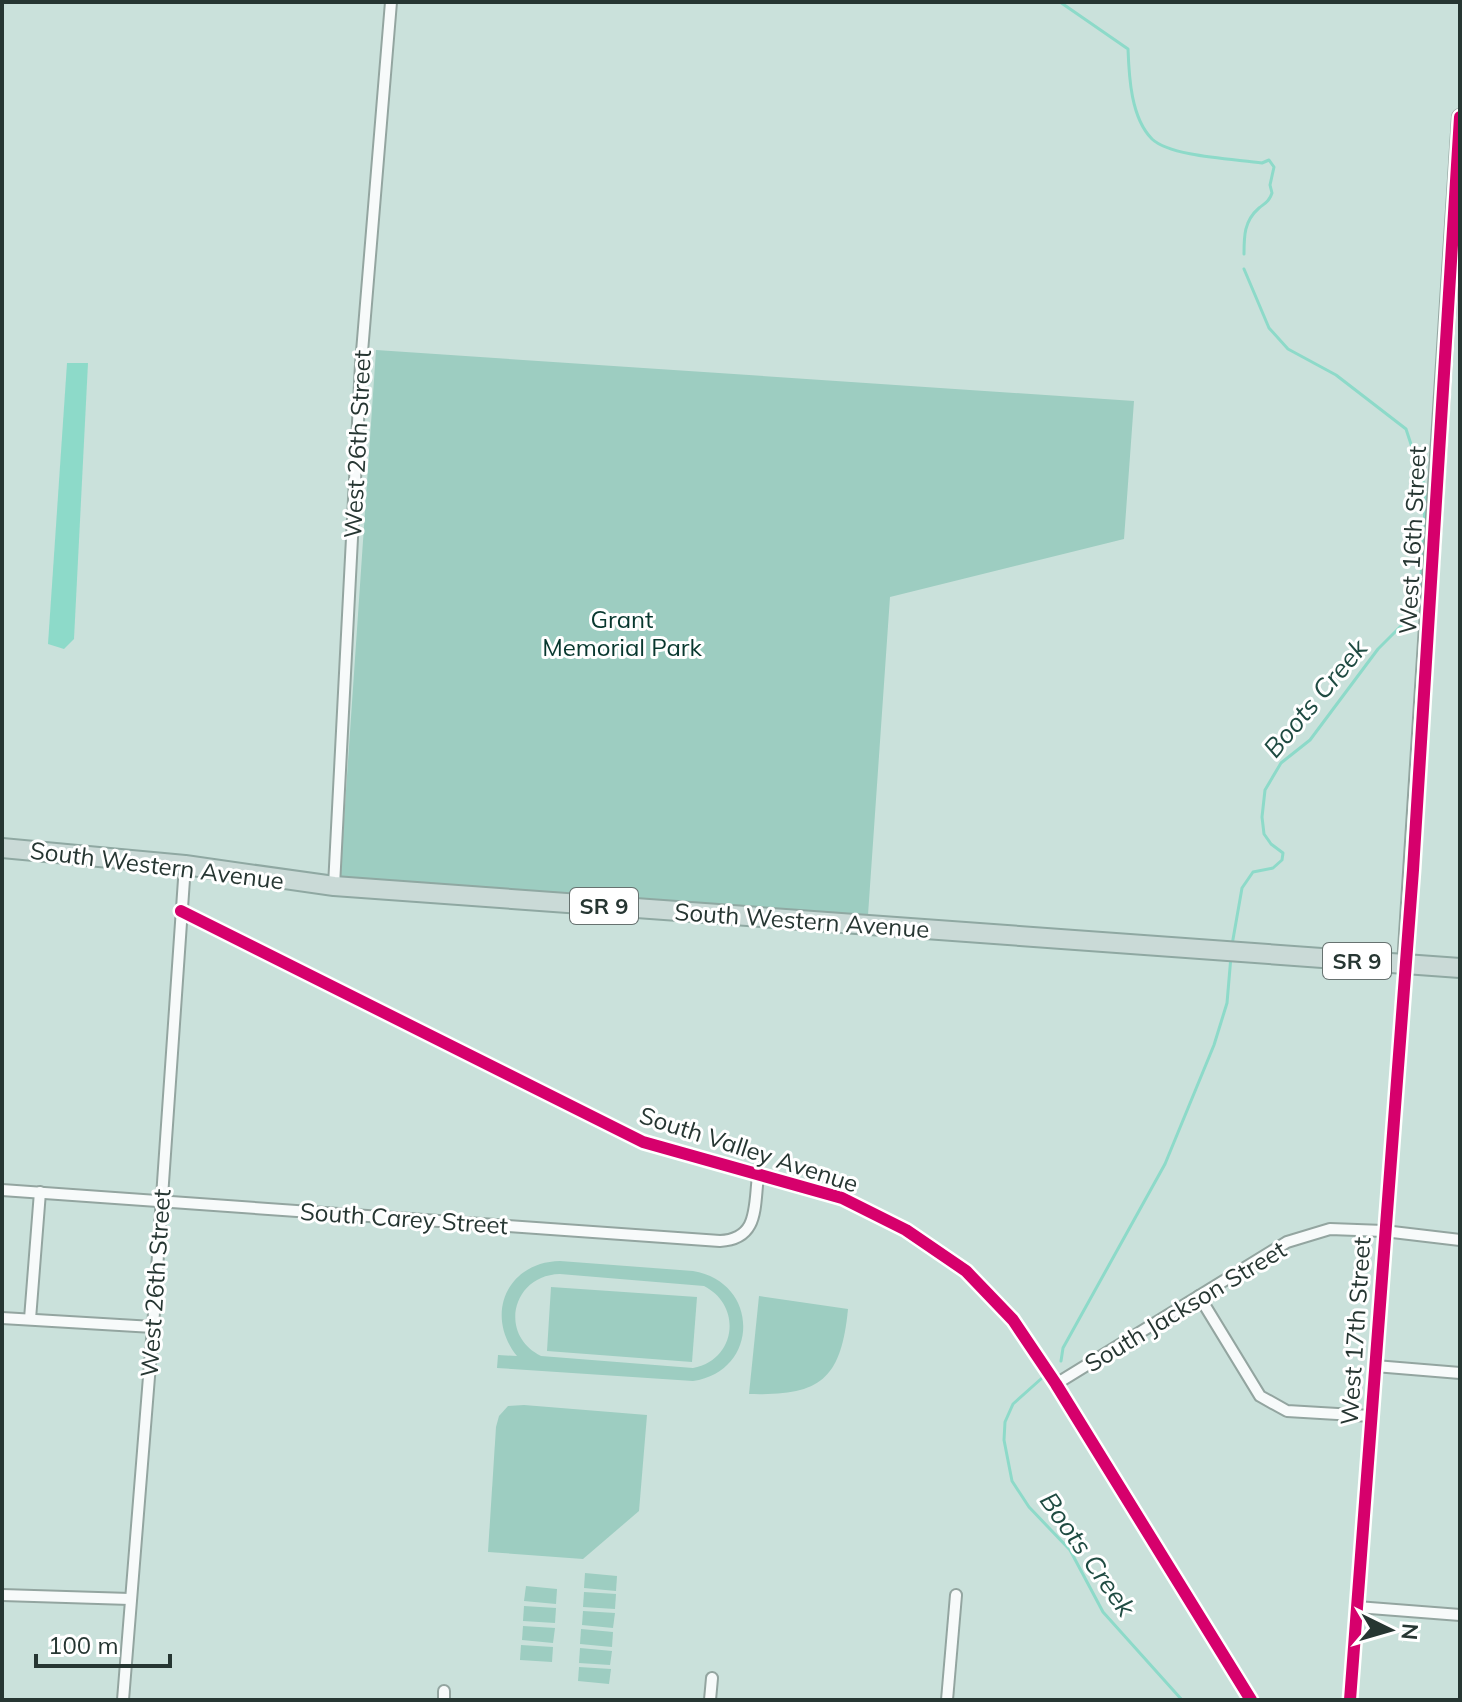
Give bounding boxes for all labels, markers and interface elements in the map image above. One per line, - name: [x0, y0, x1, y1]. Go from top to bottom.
- street label: West 26th Street: [337, 349, 377, 539]
- street label: West 16th Street: [1392, 445, 1432, 635]
- park label: Grant Memorial Park: [542, 604, 703, 662]
- water label: Boots Creek: [1256, 631, 1375, 764]
- street label: South Western Avenue: [28, 835, 286, 895]
- road number: SR 9: [570, 888, 638, 924]
- street label: South Western Avenue: [674, 896, 930, 944]
- road number: SR 9: [1323, 943, 1391, 979]
- street label: South Valley Avenue: [636, 1100, 862, 1198]
- street label: West 26th Street: [133, 1188, 177, 1378]
- street label: South Carey Street: [299, 1196, 509, 1240]
- street label: South Jackson Street: [1079, 1234, 1291, 1378]
- street label: West 17th Street: [1333, 1236, 1377, 1426]
- water label: Boots Creek: [1033, 1485, 1143, 1623]
- north arrow: [1350, 1590, 1430, 1670]
- scale bar: [36, 1618, 170, 1668]
- text: N: [1395, 1622, 1425, 1641]
- text: 100 m: [48, 1630, 119, 1660]

